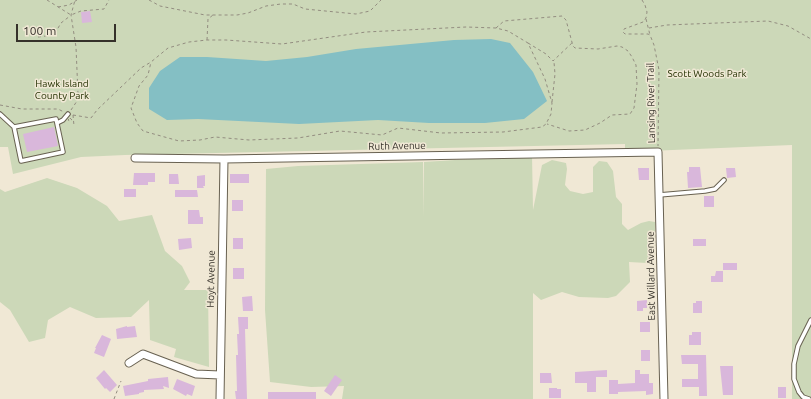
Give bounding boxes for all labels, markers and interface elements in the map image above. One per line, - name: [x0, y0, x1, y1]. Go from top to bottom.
- scale bar: [18, 16, 118, 42]
- text: 100 m: [23, 24, 56, 37]
- street label: Lansing River Trail: [644, 63, 658, 143]
- park label: Scott Woods Park: [667, 68, 747, 80]
- park label: Hawk Island County Park: [35, 78, 89, 102]
- street label: Ruth Avenue: [368, 139, 426, 153]
- street label: East Willard Avenue: [644, 231, 658, 321]
- street label: Hoyt Avenue: [204, 250, 218, 308]

